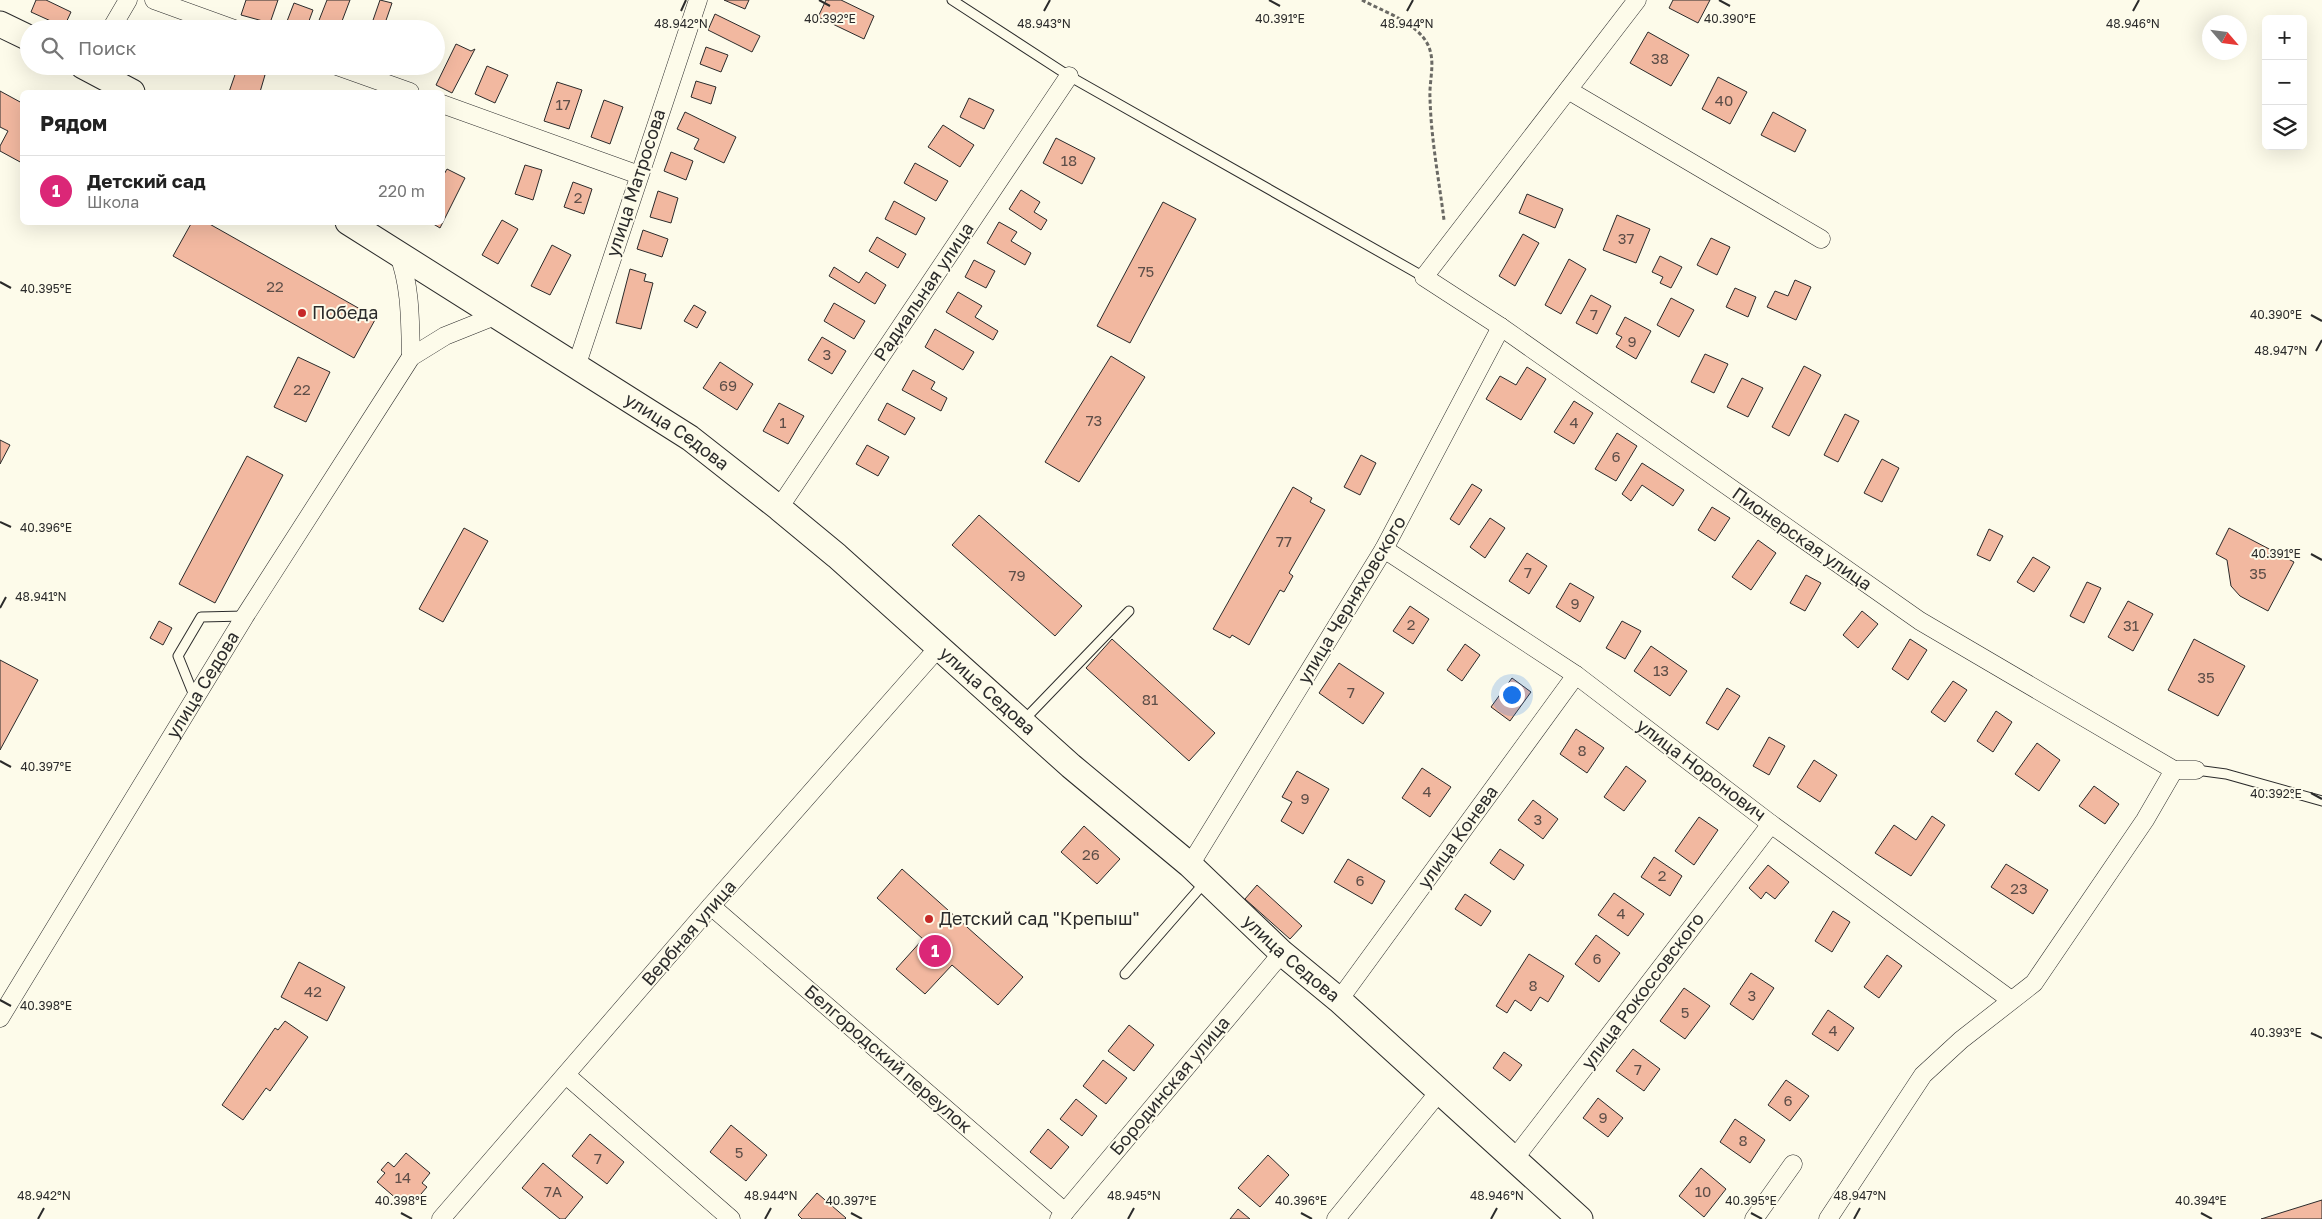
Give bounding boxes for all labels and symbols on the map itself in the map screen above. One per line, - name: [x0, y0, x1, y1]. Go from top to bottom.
- text: 40.392°E: [804, 11, 856, 26]
- text: 40.391°E: [1255, 11, 1305, 26]
- text: 40.390°E: [1704, 11, 1756, 26]
- north arrow: [2202, 15, 2247, 60]
- text: 48.942°N: [654, 16, 708, 31]
- text: 48.943°N: [1017, 16, 1071, 31]
- text: 48.944°N: [1380, 16, 1434, 31]
- text: 48.946°N: [2106, 16, 2160, 31]
- house number: 38: [1651, 49, 1669, 67]
- house number: 40: [1715, 91, 1733, 109]
- house number: 17: [555, 95, 571, 113]
- street label: улица Матросова: [601, 106, 669, 259]
- house number: 18: [1061, 151, 1077, 169]
- house number: 2: [574, 188, 582, 206]
- street label: Радиальная улица: [869, 218, 978, 365]
- house number: 37: [1618, 229, 1634, 247]
- house number: 75: [1138, 262, 1154, 280]
- house number: 22: [266, 277, 284, 295]
- text: 40.395°E: [20, 281, 72, 296]
- place label: Победа: [312, 301, 379, 323]
- house number: 7: [1590, 305, 1598, 323]
- marker: Победа: [296, 307, 308, 319]
- text: 40.390°E: [2250, 307, 2302, 322]
- house number: 9: [1627, 332, 1637, 350]
- text: 48.947°N: [2255, 343, 2307, 358]
- house number: 3: [823, 345, 831, 363]
- house number: 69: [719, 376, 737, 394]
- house number: 22: [293, 380, 311, 398]
- street label: улица Седова: [621, 388, 734, 475]
- house number: 73: [1086, 411, 1102, 429]
- house number: 1: [779, 413, 787, 431]
- house number: 4: [1569, 413, 1579, 431]
- house number: 6: [1611, 447, 1621, 465]
- street label: Пионерская улица: [1729, 482, 1877, 595]
- street label: улица Черняховского: [1292, 512, 1410, 687]
- text: 40.396°E: [20, 520, 72, 535]
- house number: 77: [1276, 532, 1292, 550]
- text: 40.391°E: [2251, 546, 2301, 561]
- house number: 7: [1524, 563, 1532, 581]
- house number: 35: [2249, 564, 2267, 582]
- house number: 79: [1008, 566, 1026, 584]
- text: 48.941°N: [15, 589, 67, 604]
- house number: 9: [1570, 594, 1580, 612]
- house number: 2: [1407, 615, 1415, 633]
- house number: 31: [2123, 616, 2139, 634]
- street label: улица Седова: [161, 627, 243, 742]
- street label: улица Седова: [935, 641, 1041, 739]
- house number: 13: [1653, 661, 1669, 679]
- house number: 35: [2197, 668, 2215, 686]
- your location: [1499, 682, 1525, 708]
- house number: 7: [1347, 683, 1355, 701]
- house number: 81: [1142, 690, 1158, 708]
- street label: улица Норонович: [1632, 713, 1771, 825]
- house number: 8: [1577, 741, 1587, 759]
- text: 40.397°E: [20, 759, 72, 774]
- street label: улица Конева: [1412, 781, 1502, 892]
- house number: 4: [1422, 782, 1432, 800]
- text: 40.392°E: [2250, 786, 2302, 801]
- house number: 9: [1300, 789, 1310, 807]
- house number: 3: [1534, 810, 1542, 828]
- house number: 26: [1082, 845, 1100, 863]
- house number: 2: [1658, 866, 1666, 884]
- house number: 6: [1355, 871, 1365, 889]
- street label: Вербная улица: [636, 875, 740, 990]
- house number: 23: [2010, 879, 2028, 897]
- house number: 4: [1616, 904, 1626, 922]
- place label: Детский сад "Крепыш": [939, 907, 1140, 929]
- street label: улица Рокоссовского: [1576, 908, 1708, 1073]
- street label: улица Седова: [1239, 909, 1345, 1006]
- marker: Детский сад "Крепыш": [923, 913, 935, 925]
- pin: 1: [919, 932, 951, 970]
- house number: 6: [1592, 949, 1602, 967]
- house number: 8: [1528, 976, 1538, 994]
- street label: Белгородский переулок: [800, 980, 977, 1137]
- house number: 42: [304, 982, 322, 1000]
- house number: 3: [1748, 986, 1756, 1004]
- text: 40.398°E: [20, 998, 72, 1013]
- house number: 5: [1681, 1003, 1689, 1021]
- street label: Бородинская улица: [1105, 1011, 1234, 1159]
- house number: 4: [1828, 1021, 1838, 1039]
- text: 40.393°E: [2250, 1025, 2302, 1040]
- house number: 7: [1634, 1060, 1642, 1078]
- house number: 6: [1783, 1091, 1793, 1109]
- house number: 9: [1598, 1108, 1608, 1126]
- house number: 8: [1738, 1131, 1748, 1149]
- house number: 5: [735, 1143, 743, 1161]
- house number: 7: [594, 1149, 602, 1167]
- house number: 14: [395, 1168, 411, 1186]
- house number: 7А: [544, 1182, 562, 1200]
- house number: 10: [1695, 1182, 1711, 1200]
- text: 48.942°N: [17, 1188, 71, 1203]
- text: 48.944°N: [744, 1188, 798, 1203]
- text: 48.945°N: [1107, 1188, 1161, 1203]
- text: 48.946°N: [1470, 1188, 1524, 1203]
- text: 48.947°N: [1834, 1188, 1886, 1203]
- text: 40.398°E: [375, 1193, 427, 1208]
- text: 40.397°E: [825, 1193, 877, 1208]
- text: 40.396°E: [1275, 1193, 1327, 1208]
- text: 40.395°E: [1725, 1193, 1777, 1208]
- text: 40.394°E: [2175, 1193, 2227, 1208]

